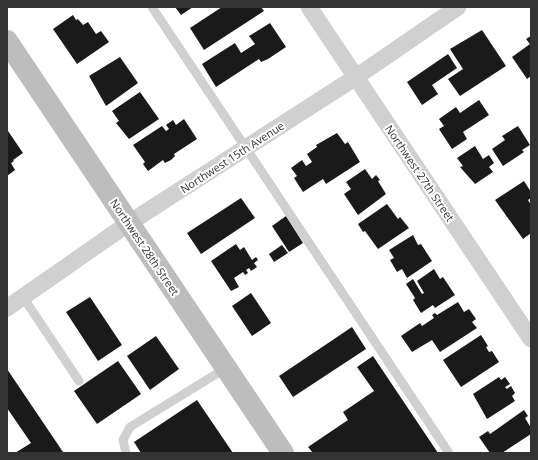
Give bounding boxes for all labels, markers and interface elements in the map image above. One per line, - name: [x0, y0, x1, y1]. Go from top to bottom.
- street label: Northwest 15th Avenue: [177, 118, 287, 196]
- street label: Northwest 27th Street: [382, 122, 458, 224]
- street label: Northwest 28th Street: [107, 196, 183, 298]

